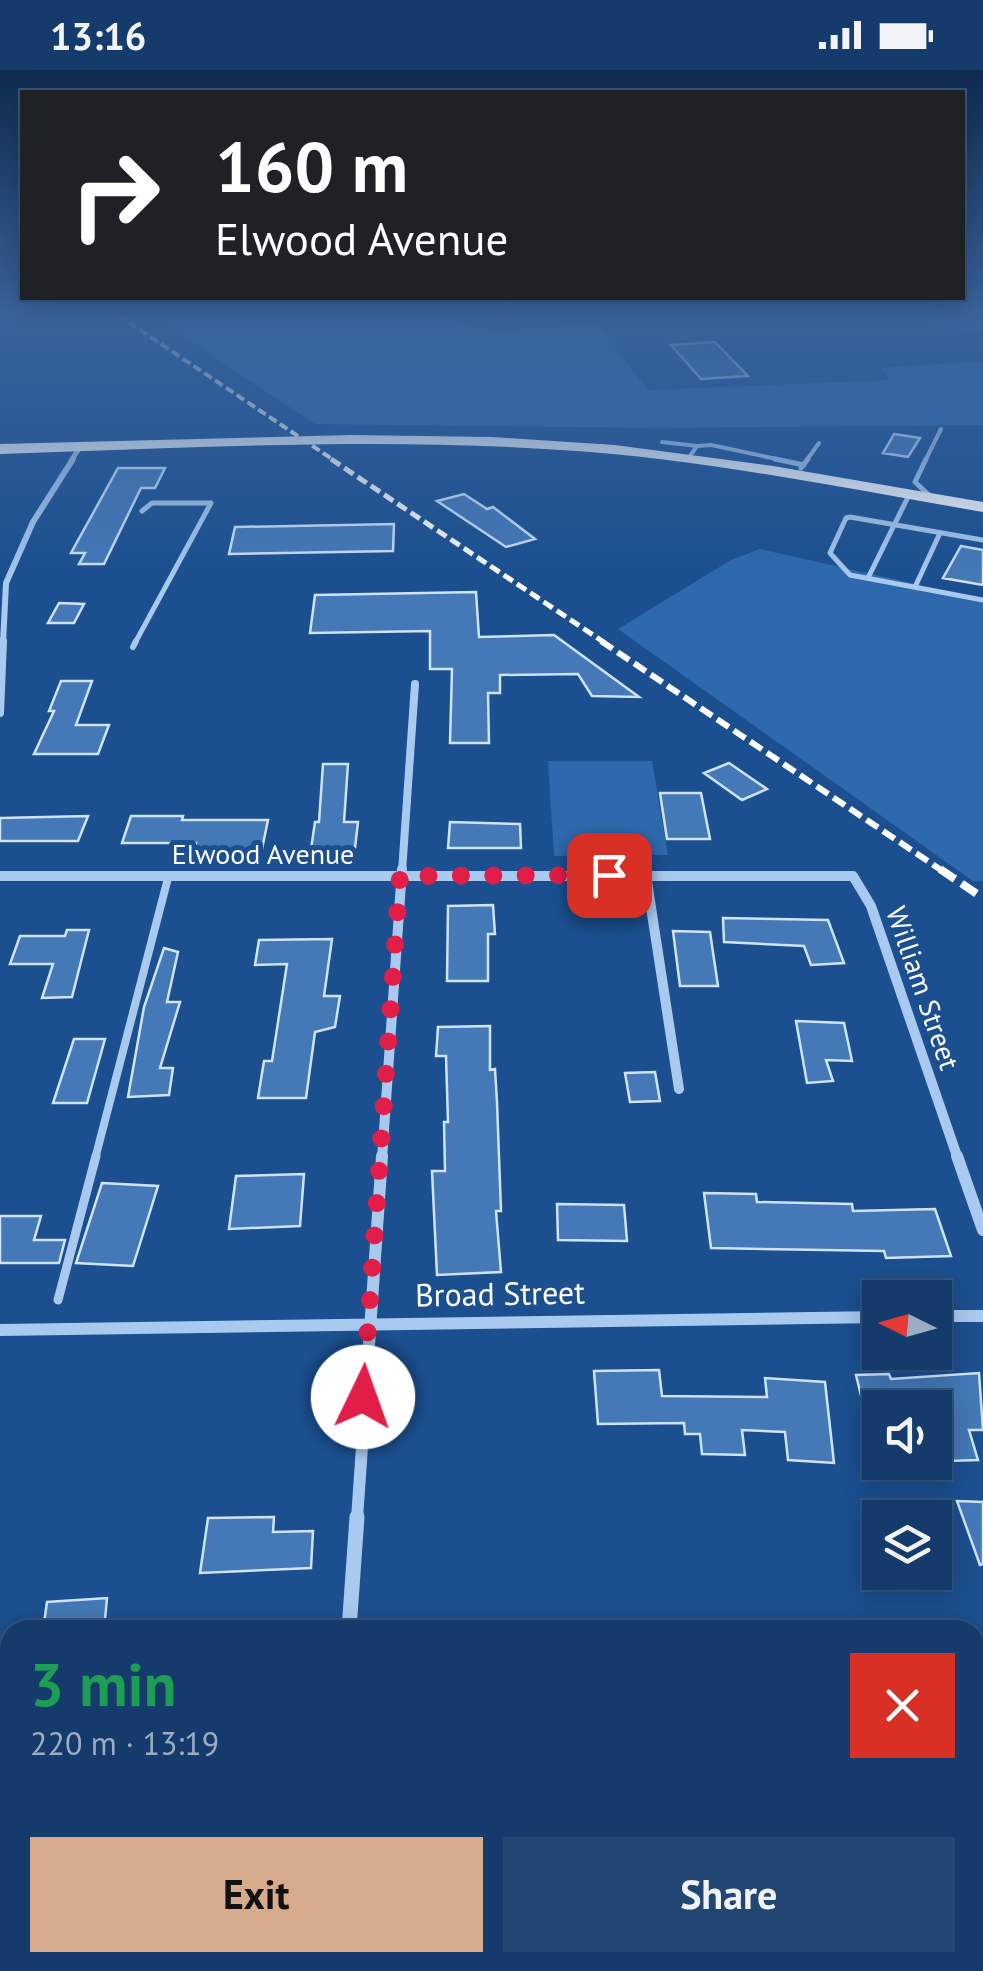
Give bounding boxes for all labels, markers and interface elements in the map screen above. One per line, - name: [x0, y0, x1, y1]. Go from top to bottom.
- text: 13:16: [50, 11, 146, 60]
- text: 160 m: [215, 121, 408, 211]
- icon: right: [50, 130, 180, 260]
- text: Elwood Avenue: [215, 209, 508, 267]
- pin: [567, 833, 652, 918]
- street label: Elwood Avenue: [172, 835, 354, 872]
- icon: arrive: [582, 848, 637, 903]
- street label: William Street: [878, 901, 969, 1075]
- street label: Broad Street: [415, 1271, 586, 1315]
- north arrow: [862, 1280, 952, 1370]
- map controls: [862, 1280, 952, 1590]
- position arrow: [311, 1345, 415, 1449]
- button: sound: [862, 1390, 952, 1480]
- button: layers: [862, 1500, 952, 1590]
- text: 3 min: [30, 1645, 176, 1723]
- button: close: [850, 1653, 955, 1758]
- text: 220 m · 13:19: [30, 1722, 219, 1764]
- button: Exit: [30, 1837, 483, 1952]
- button: Share: [503, 1837, 955, 1952]

